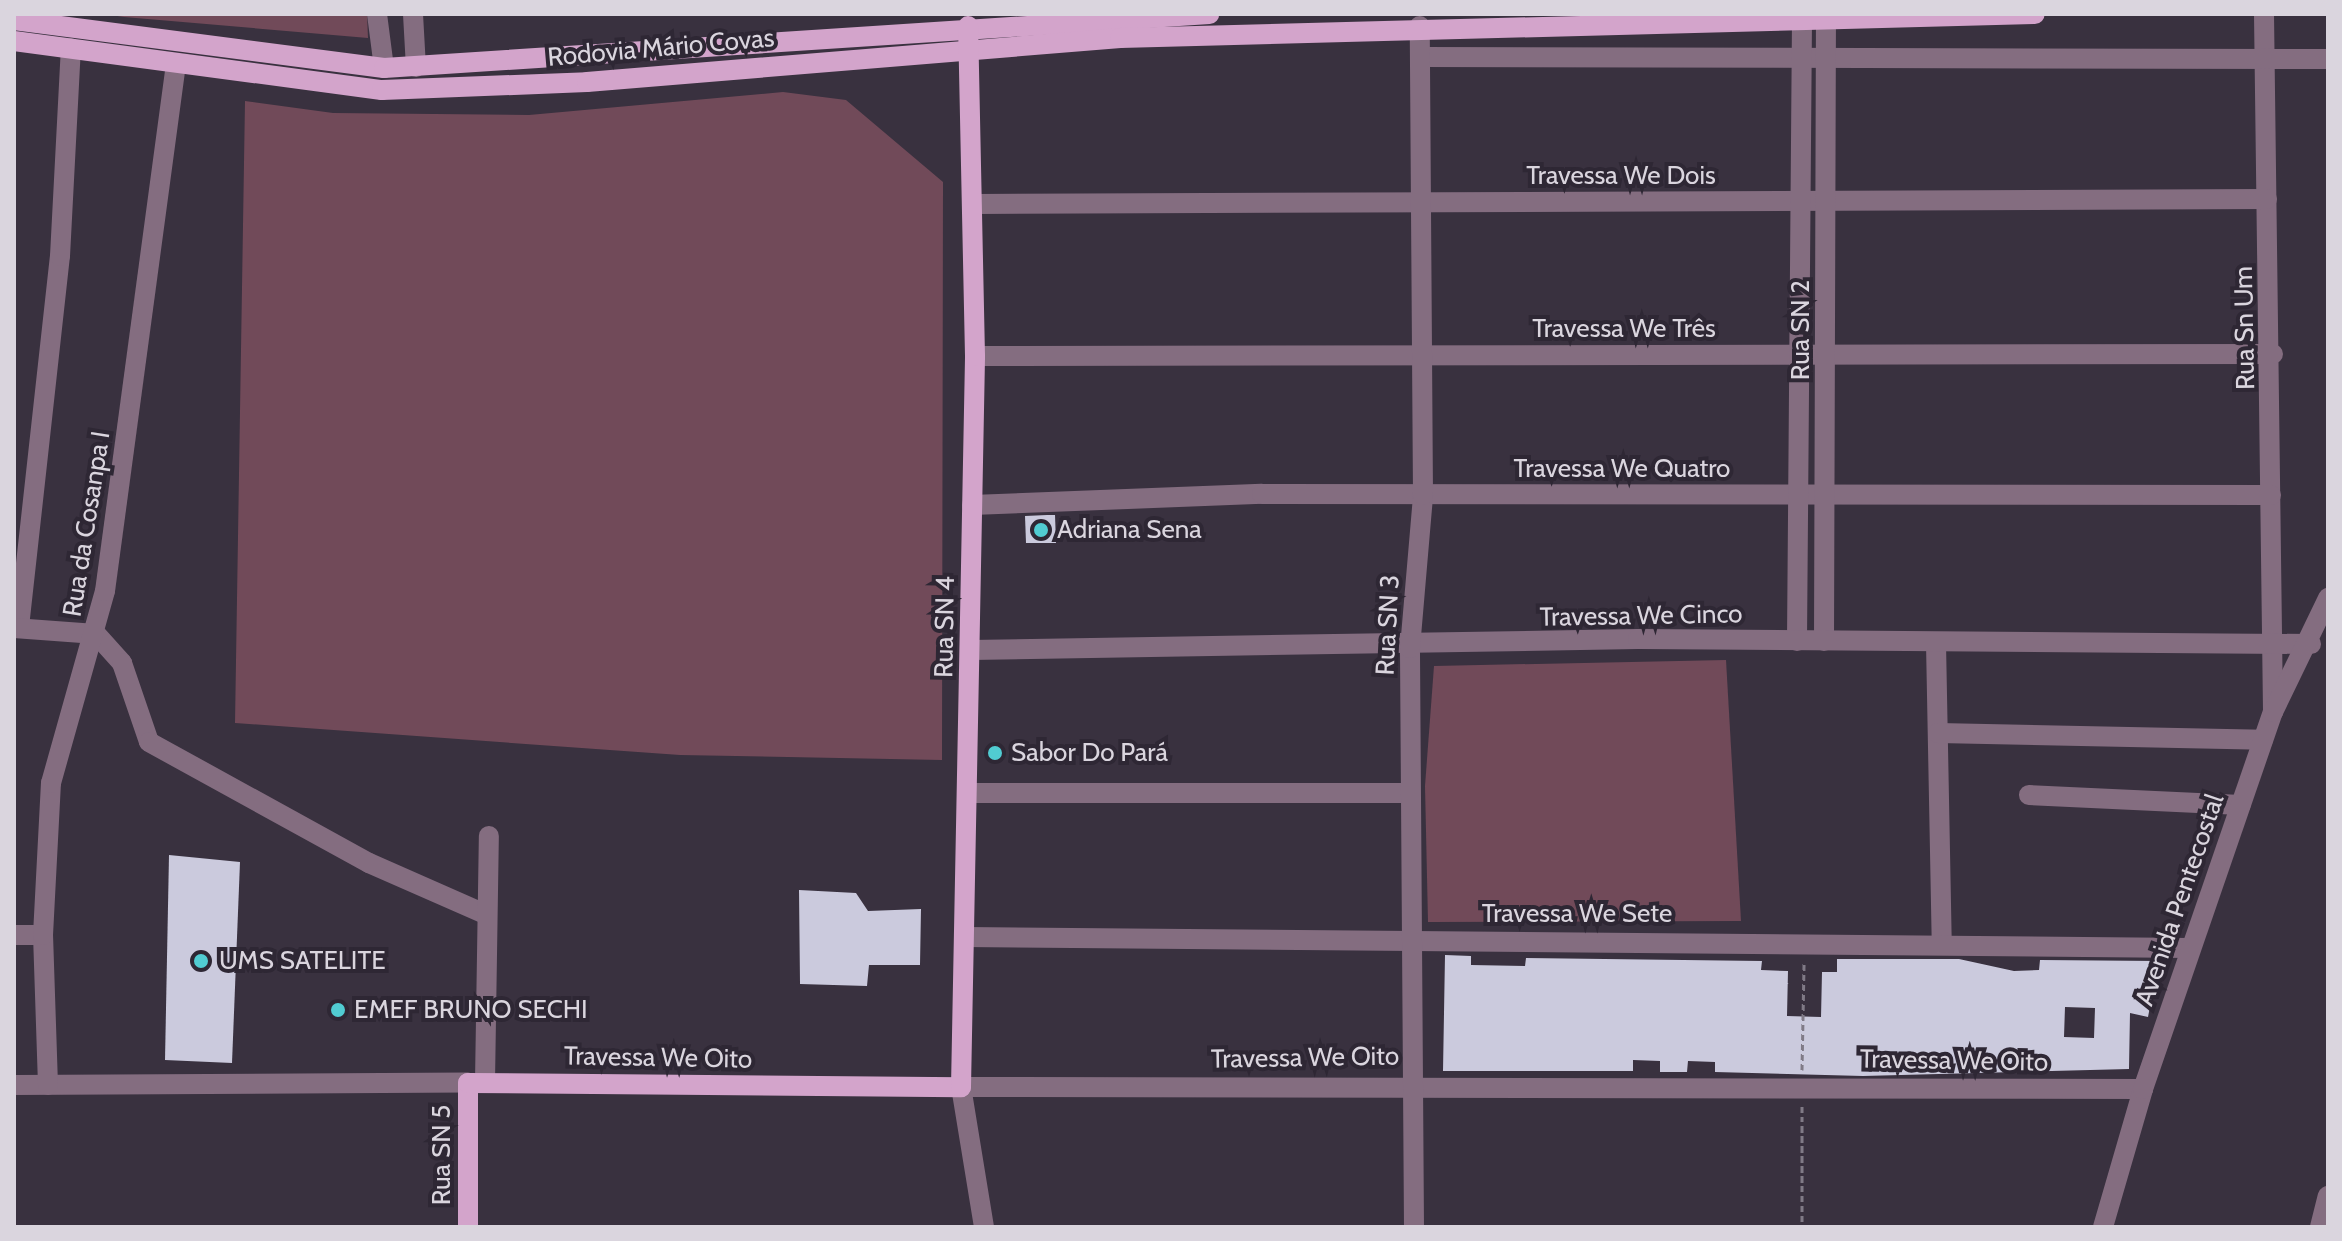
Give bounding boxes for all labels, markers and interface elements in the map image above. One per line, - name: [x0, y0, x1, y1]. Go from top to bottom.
- street label: Rodovia Mário Covas: [546, 23, 776, 73]
- street label: Travessa We Dois: [1526, 160, 1716, 192]
- street label: Rua Sn Um: [2228, 266, 2262, 390]
- street label: Rua SN 2: [1785, 280, 1817, 380]
- street label: Travessa We Três: [1532, 313, 1716, 345]
- street label: Rua da Cosanpa I: [57, 429, 117, 619]
- street label: Travessa We Quatro: [1514, 453, 1730, 485]
- place label: Adriana Sena: [1057, 514, 1202, 546]
- marker: Adriana Sena: [1032, 521, 1050, 539]
- street label: Rua SN 3: [1370, 574, 1406, 676]
- street label: Rua SN 4: [929, 576, 961, 678]
- street label: Travessa We Cinco: [1539, 599, 1743, 633]
- place label: Sabor Do Pará: [1011, 737, 1168, 769]
- marker: Sabor Do Pará: [986, 744, 1004, 762]
- street label: Avenida Pentecostal: [2129, 790, 2231, 1010]
- street label: Travessa We Sete: [1482, 898, 1672, 930]
- place label: UMS SATELITE: [219, 945, 386, 977]
- marker: UMS SATELITE: [190, 950, 212, 972]
- place label: EMEF BRUNO SECHI: [354, 994, 588, 1026]
- marker: EMEF BRUNO SECHI: [329, 1001, 347, 1019]
- street label: Travessa We Oito: [564, 1041, 752, 1075]
- street label: Travessa We Oito: [1211, 1041, 1399, 1075]
- street label: Travessa We Oito: [1860, 1044, 2048, 1078]
- street label: Rua SN 5: [426, 1105, 458, 1205]

